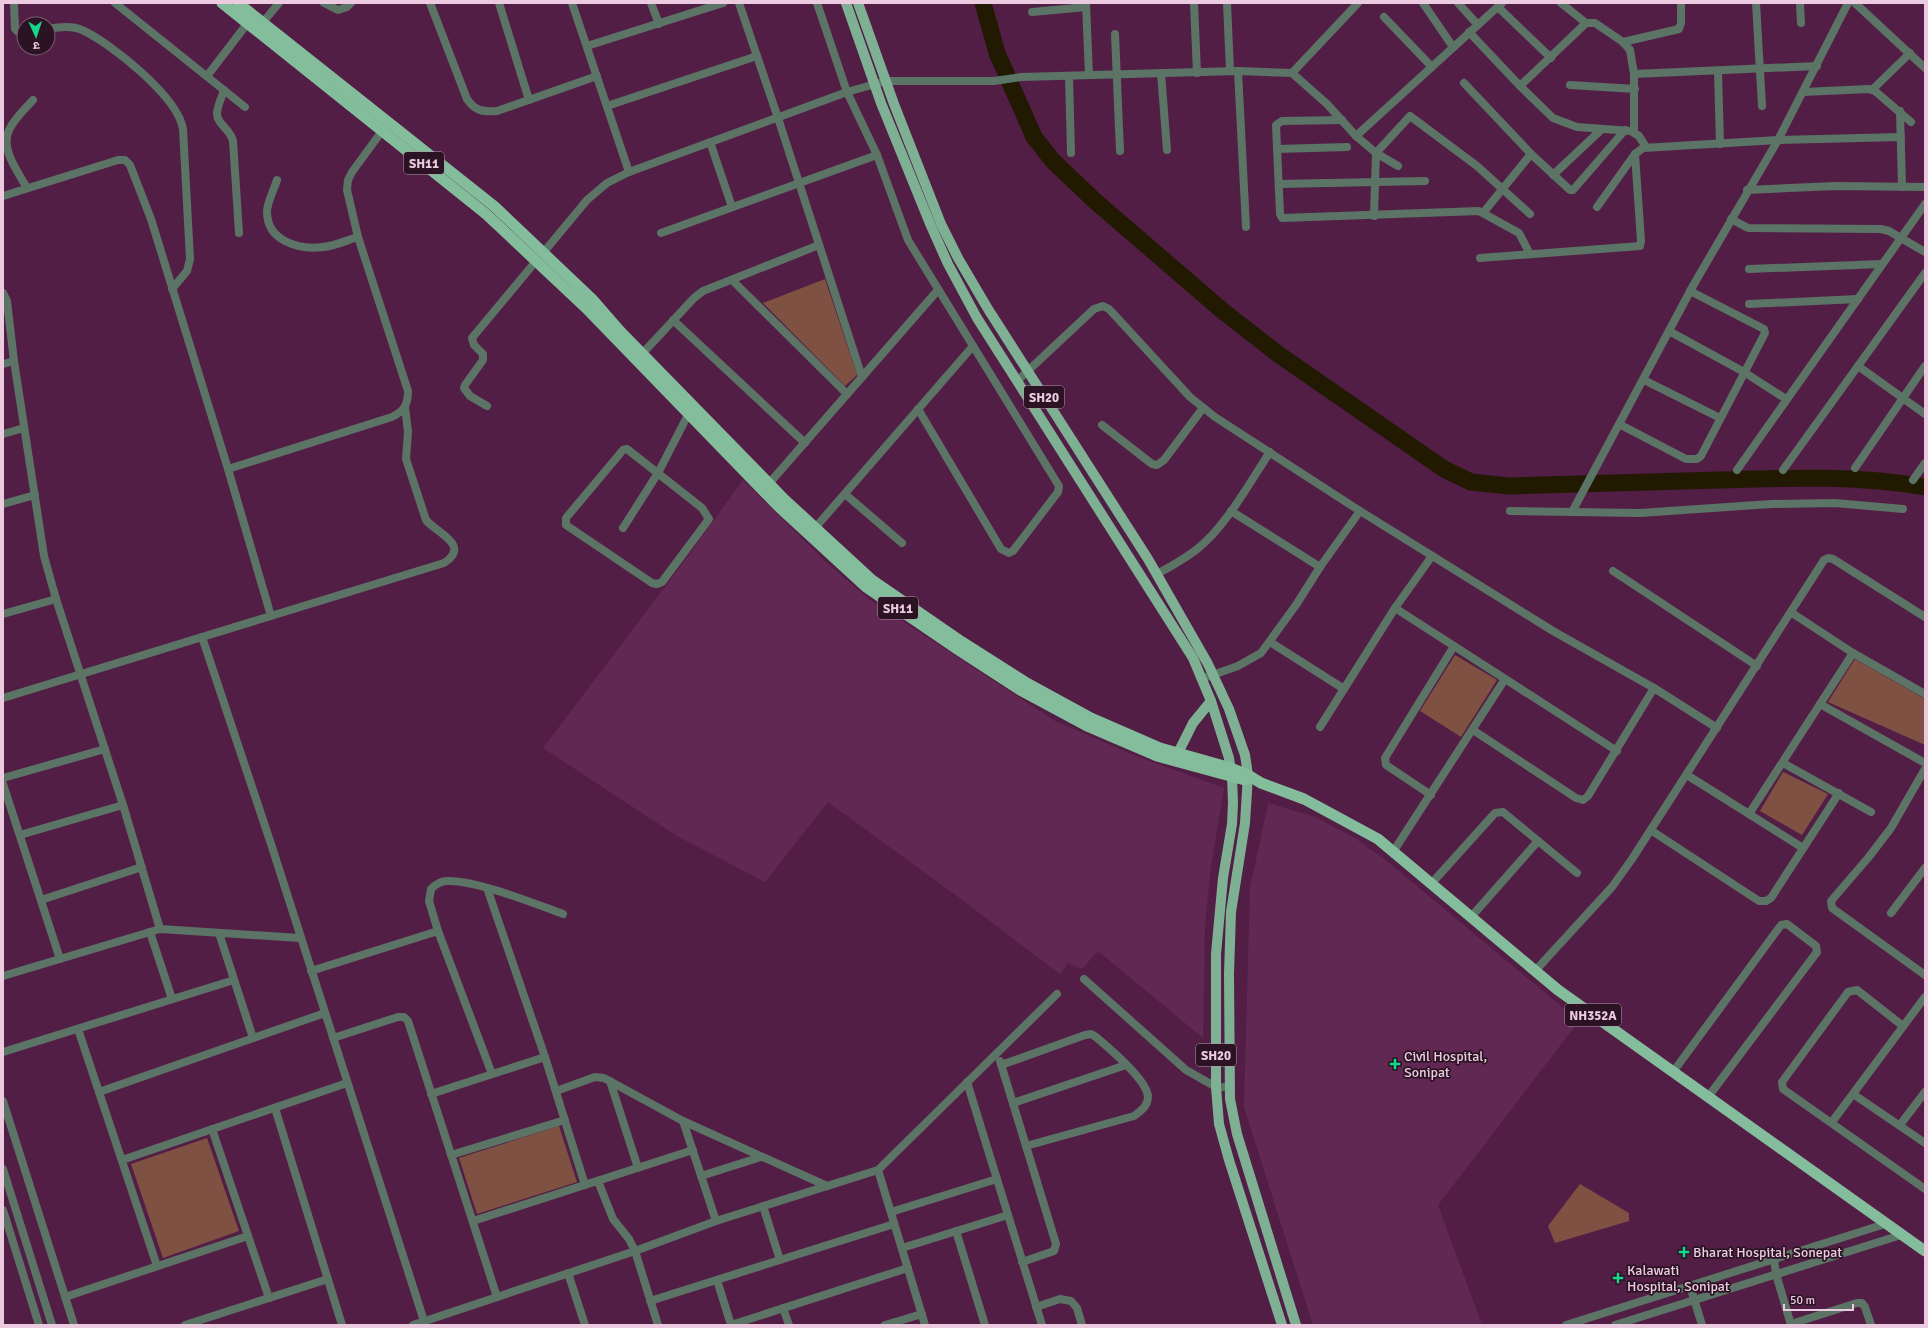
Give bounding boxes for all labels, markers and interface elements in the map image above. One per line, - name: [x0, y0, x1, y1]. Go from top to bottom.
- north arrow: [16, 16, 56, 56]
- text: उ: [32, 39, 40, 52]
- road number: SH11: [404, 152, 444, 174]
- road number: SH20: [1024, 386, 1064, 408]
- road number: SH11: [878, 597, 918, 619]
- road number: NH352A: [1565, 1004, 1621, 1026]
- road number: SH20: [1196, 1044, 1236, 1066]
- place label: Civil Hospital, Sonipat: [1404, 1048, 1487, 1081]
- marker: Civil Hospital, Sonipat: [1389, 1058, 1401, 1070]
- place label: Bharat Hospital, Sonepat: [1693, 1244, 1842, 1261]
- marker: Bharat Hospital, Sonepat: [1678, 1246, 1690, 1258]
- place label: Kalawati Hospital, Sonipat: [1627, 1262, 1730, 1295]
- marker: Kalawati Hospital, Sonipat: [1612, 1272, 1624, 1284]
- scale bar: [1784, 1286, 1853, 1312]
- text: 50 m: [1790, 1293, 1815, 1308]

